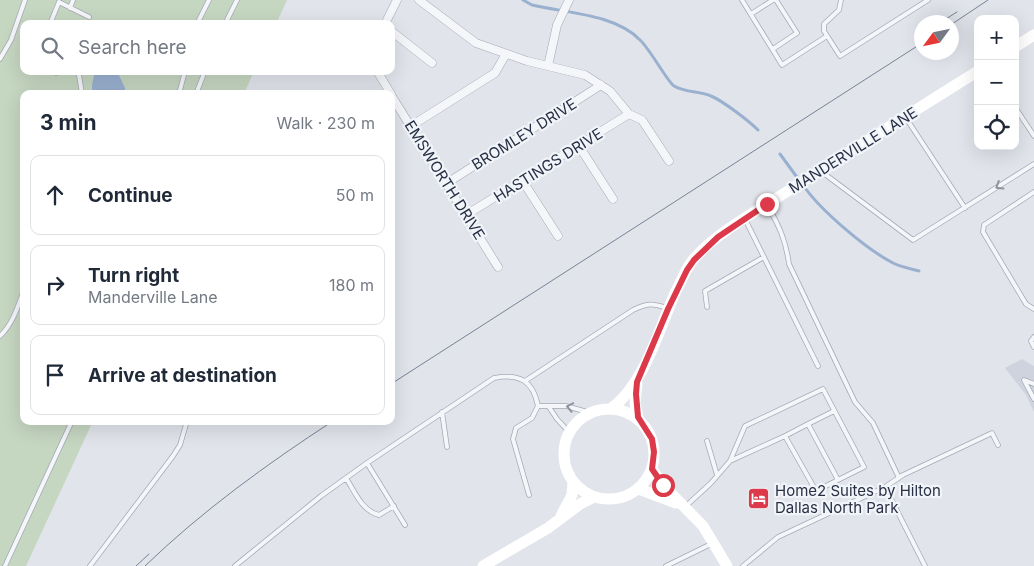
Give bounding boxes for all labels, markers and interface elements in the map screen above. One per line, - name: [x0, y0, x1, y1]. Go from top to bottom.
- north arrow: [914, 15, 959, 60]
- map controls: [974, 15, 1019, 150]
- button: +: [974, 15, 1019, 60]
- search box: [20, 20, 395, 75]
- icon: search: [38, 34, 66, 62]
- text: Search here: [78, 36, 187, 59]
- button: −: [974, 60, 1019, 105]
- street label: BROMLEY DRIVE: [468, 94, 580, 174]
- street label: MANDERVILLE LANE: [785, 103, 921, 197]
- button: locate: [974, 105, 1019, 150]
- text: 3 min: [40, 110, 96, 135]
- text: Walk · 230 m: [277, 113, 375, 133]
- street label: EMSWORTH DRIVE: [401, 117, 489, 243]
- street label: HASTINGS DRIVE: [490, 124, 606, 206]
- one-way arrow: [996, 179, 1005, 189]
- icon: ahead: [41, 181, 69, 209]
- text: Continue: [88, 184, 173, 207]
- text: 50 m: [336, 185, 374, 205]
- route end: [756, 193, 779, 216]
- text: Turn right: [88, 264, 179, 287]
- icon: right: [41, 271, 69, 299]
- text: 180 m: [329, 275, 374, 295]
- text: Manderville Lane: [88, 287, 218, 307]
- icon: arrive: [41, 361, 69, 389]
- text: Arrive at destination: [88, 364, 277, 387]
- one-way arrow: [565, 403, 574, 413]
- route start: [652, 474, 675, 497]
- place label: Home2 Suites by Hilton Dallas North Park: [775, 481, 941, 517]
- hotel icon: Home2 Suites by Hilton Dallas North Park: [747, 487, 771, 511]

